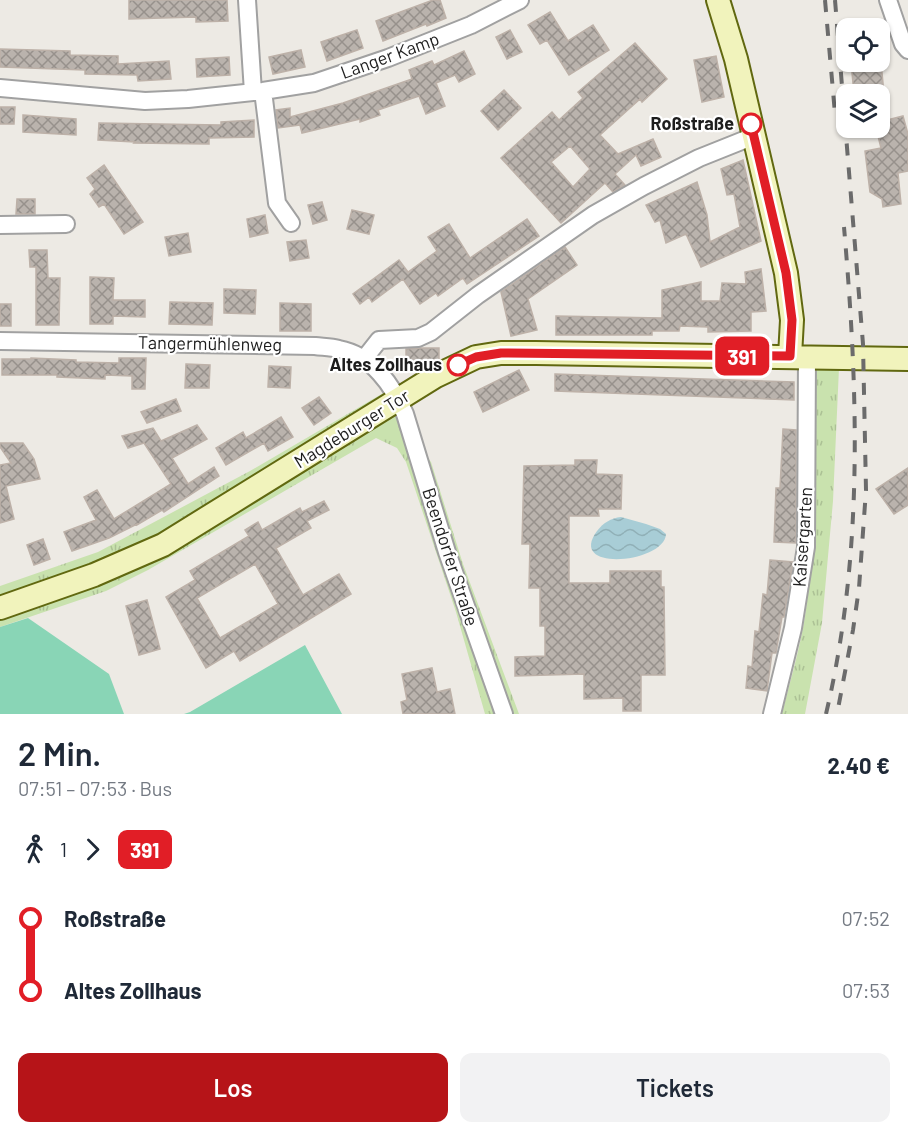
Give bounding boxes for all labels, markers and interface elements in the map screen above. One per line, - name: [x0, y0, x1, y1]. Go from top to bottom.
- map controls: [836, 18, 890, 138]
- button: locate: [836, 18, 890, 72]
- street label: Langer Kamp: [337, 27, 442, 83]
- button: layers: [836, 84, 890, 138]
- place label: Roßstraße: [651, 112, 734, 134]
- marker: Roßstraße: [740, 113, 762, 135]
- street label: Tangermühlenweg: [138, 331, 282, 355]
- line badge: 391: [708, 336, 777, 376]
- text: 391: [727, 344, 757, 369]
- place label: Altes Zollhaus: [329, 353, 442, 375]
- marker: Altes Zollhaus: [447, 354, 469, 376]
- street label: Magdeburger Tor: [290, 384, 414, 472]
- street label: Beendorfer Straße: [418, 485, 484, 629]
- street label: Kaisergarten: [788, 486, 816, 588]
- text: 2 Min.: [18, 733, 101, 773]
- text: 2.40 €: [828, 752, 890, 778]
- text: 07:51 – 07:53 · Bus: [18, 776, 172, 800]
- icon: walk: [18, 833, 51, 866]
- icon: forward: [76, 833, 109, 866]
- text: 1: [60, 837, 67, 861]
- text: 391: [130, 837, 160, 862]
- text: Roßstraße: [64, 905, 166, 931]
- text: 07:52: [841, 906, 890, 930]
- text: Altes Zollhaus: [64, 977, 202, 1003]
- text: 07:53: [842, 978, 890, 1002]
- button: Los: [18, 1053, 448, 1122]
- button: Tickets: [460, 1053, 890, 1122]

